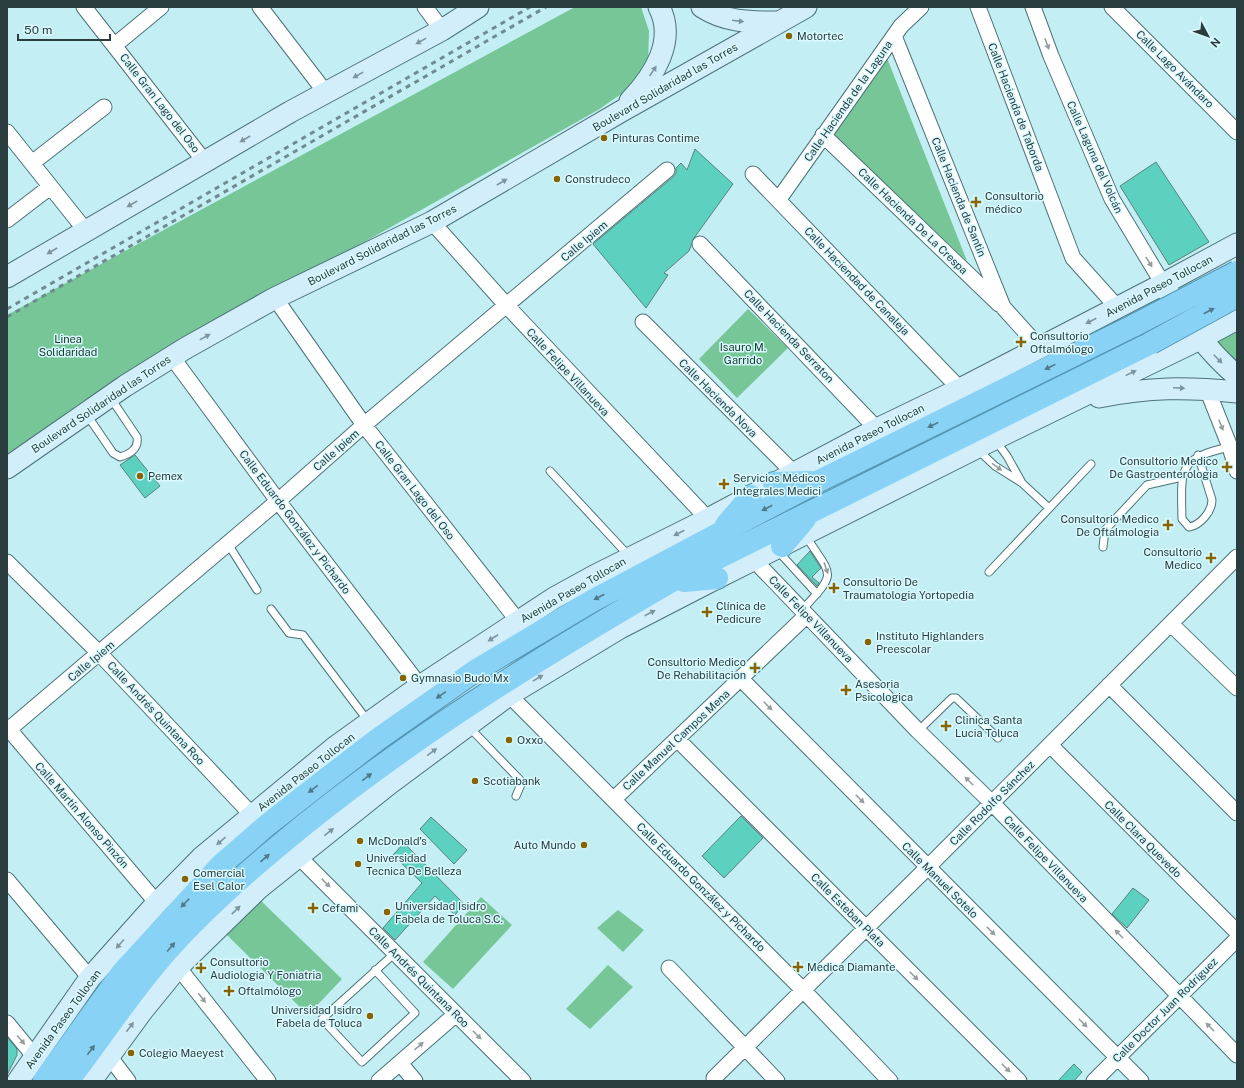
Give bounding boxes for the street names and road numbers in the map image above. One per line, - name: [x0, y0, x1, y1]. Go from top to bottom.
- street label: Calle Lago Avándaro: [1134, 28, 1216, 110]
- street label: Calle Hacienda de la Laguna: [802, 38, 894, 164]
- street label: Boulevard Solidaridad las Torres: [591, 40, 740, 133]
- street label: Calle Hacienda de Taborda: [986, 41, 1046, 173]
- street label: Calle Gran Lago del Oso: [118, 51, 202, 155]
- street label: Calle Laguna del Volcán: [1065, 99, 1125, 215]
- street label: Calle Hacienda de Santin: [929, 135, 989, 259]
- street label: Calle Hacienda De La Crespa: [856, 166, 970, 276]
- street label: Boulevard Solidaridad las Torres: [306, 202, 459, 288]
- street label: Calle Ipiem: [558, 218, 610, 264]
- street label: Calle Haciendad de Canaleja: [802, 224, 912, 338]
- street label: Avenida Paseo Tollocan: [1103, 253, 1215, 319]
- street label: Calle Hacienda Serraton: [742, 287, 836, 385]
- street label: Calle Felipe Villanueva: [524, 326, 612, 418]
- street label: Boulevard Solidaridad las Torres: [29, 353, 173, 455]
- street label: Calle Hacienda Nova: [676, 356, 760, 440]
- street label: Avenida Paseo Tollocan: [814, 402, 926, 466]
- street label: Calle Ipiem: [311, 427, 361, 473]
- street label: Calle Gran Lago del Oso: [373, 438, 457, 542]
- street label: Calle Eduardo González y Pichardo: [237, 448, 353, 596]
- street label: Avenida Paseo Tollocan: [518, 555, 628, 625]
- street label: Calle Felipe Villanueva: [767, 573, 855, 665]
- street label: Calle Ipiem: [65, 638, 117, 684]
- street label: Calle Andrés Quintana Roo: [105, 659, 207, 767]
- street label: Calle Manuel Campos Mena: [620, 687, 732, 793]
- street label: Avenida Paseo Tollocan: [255, 730, 357, 814]
- street label: Calle Rodolfo Sánchez: [947, 758, 1037, 848]
- street label: Calle Martín Alonso Pinzón: [33, 760, 131, 870]
- street label: Calle Clara Quevedo: [1102, 798, 1184, 880]
- street label: Calle Felipe Villanueva: [1002, 813, 1090, 905]
- street label: Calle Eduardo González y Pichardo: [634, 820, 768, 954]
- street label: Calle Manuel Sotelo: [900, 840, 980, 920]
- street label: Calle Esteban Plata: [809, 871, 887, 949]
- street label: Calle Andrés Quintana Roo: [366, 924, 472, 1030]
- street label: Calle Doctor Juan Rodríguez: [1110, 955, 1220, 1065]
- street label: Avenida Paseo Tollocan: [23, 967, 103, 1071]

